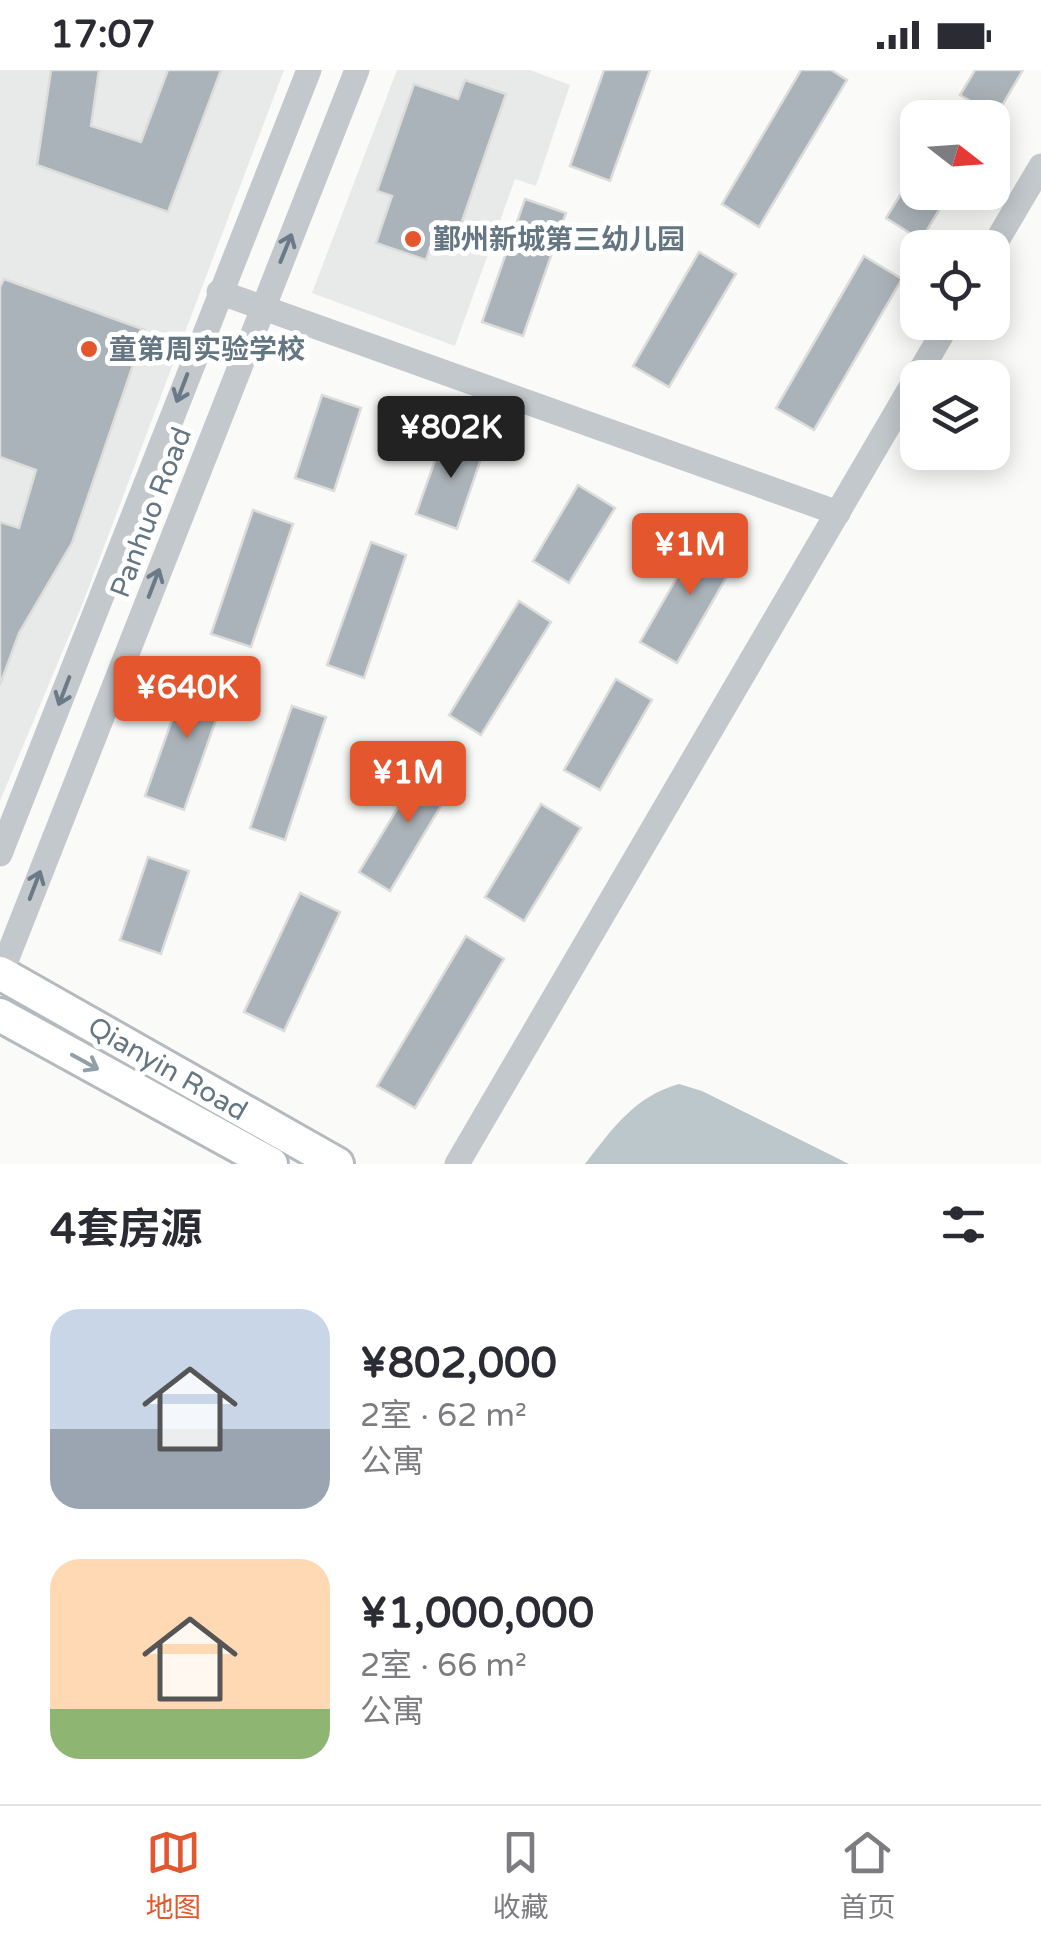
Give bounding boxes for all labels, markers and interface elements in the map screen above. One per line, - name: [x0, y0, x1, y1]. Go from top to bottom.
- text: 17:07: [50, 12, 155, 58]
- north arrow: [900, 100, 1010, 210]
- map controls: [900, 100, 1010, 470]
- place label: 鄞州新城第三幼儿园: [433, 223, 685, 257]
- marker: 鄞州新城第三幼儿园: [402, 228, 424, 250]
- button: locate: [900, 230, 1010, 340]
- one-way arrow: [278, 233, 296, 264]
- place label: 童第周实验学校: [109, 333, 305, 367]
- marker: 童第周实验学校: [78, 338, 100, 360]
- button: layers: [900, 360, 1010, 470]
- one-way arrow: [171, 372, 189, 403]
- pin: ¥802K: [381, 396, 521, 481]
- text: ¥802K: [400, 409, 502, 447]
- street label: Panhuo Road: [103, 422, 199, 602]
- pin: ¥1M: [642, 513, 738, 598]
- text: ¥1M: [654, 526, 726, 564]
- one-way arrow: [147, 568, 165, 599]
- pin: ¥640K: [117, 656, 257, 741]
- text: ¥640K: [136, 669, 238, 707]
- one-way arrow: [53, 675, 71, 705]
- pin: ¥1M: [360, 741, 456, 826]
- text: ¥1M: [372, 754, 444, 792]
- one-way arrow: [28, 871, 46, 901]
- street label: Qianyin Road: [82, 1009, 253, 1128]
- one-way arrow: [70, 1053, 100, 1073]
- icon: filters: [936, 1197, 991, 1252]
- text: 4套房源: [50, 1204, 202, 1255]
- text: ¥802,000: [360, 1338, 557, 1389]
- icon: home: [130, 1349, 250, 1469]
- text: 2室 · 62 m²: [360, 1397, 527, 1435]
- text: 公寓: [360, 1443, 424, 1481]
- text: ¥1,000,000: [360, 1588, 594, 1639]
- icon: home: [130, 1599, 250, 1719]
- text: 2室 · 66 m²: [360, 1647, 527, 1685]
- text: 公寓: [360, 1693, 424, 1731]
- tab: 地图: [145, 1825, 202, 1925]
- tab: 收藏: [492, 1825, 549, 1925]
- tab: 首页: [839, 1825, 896, 1925]

